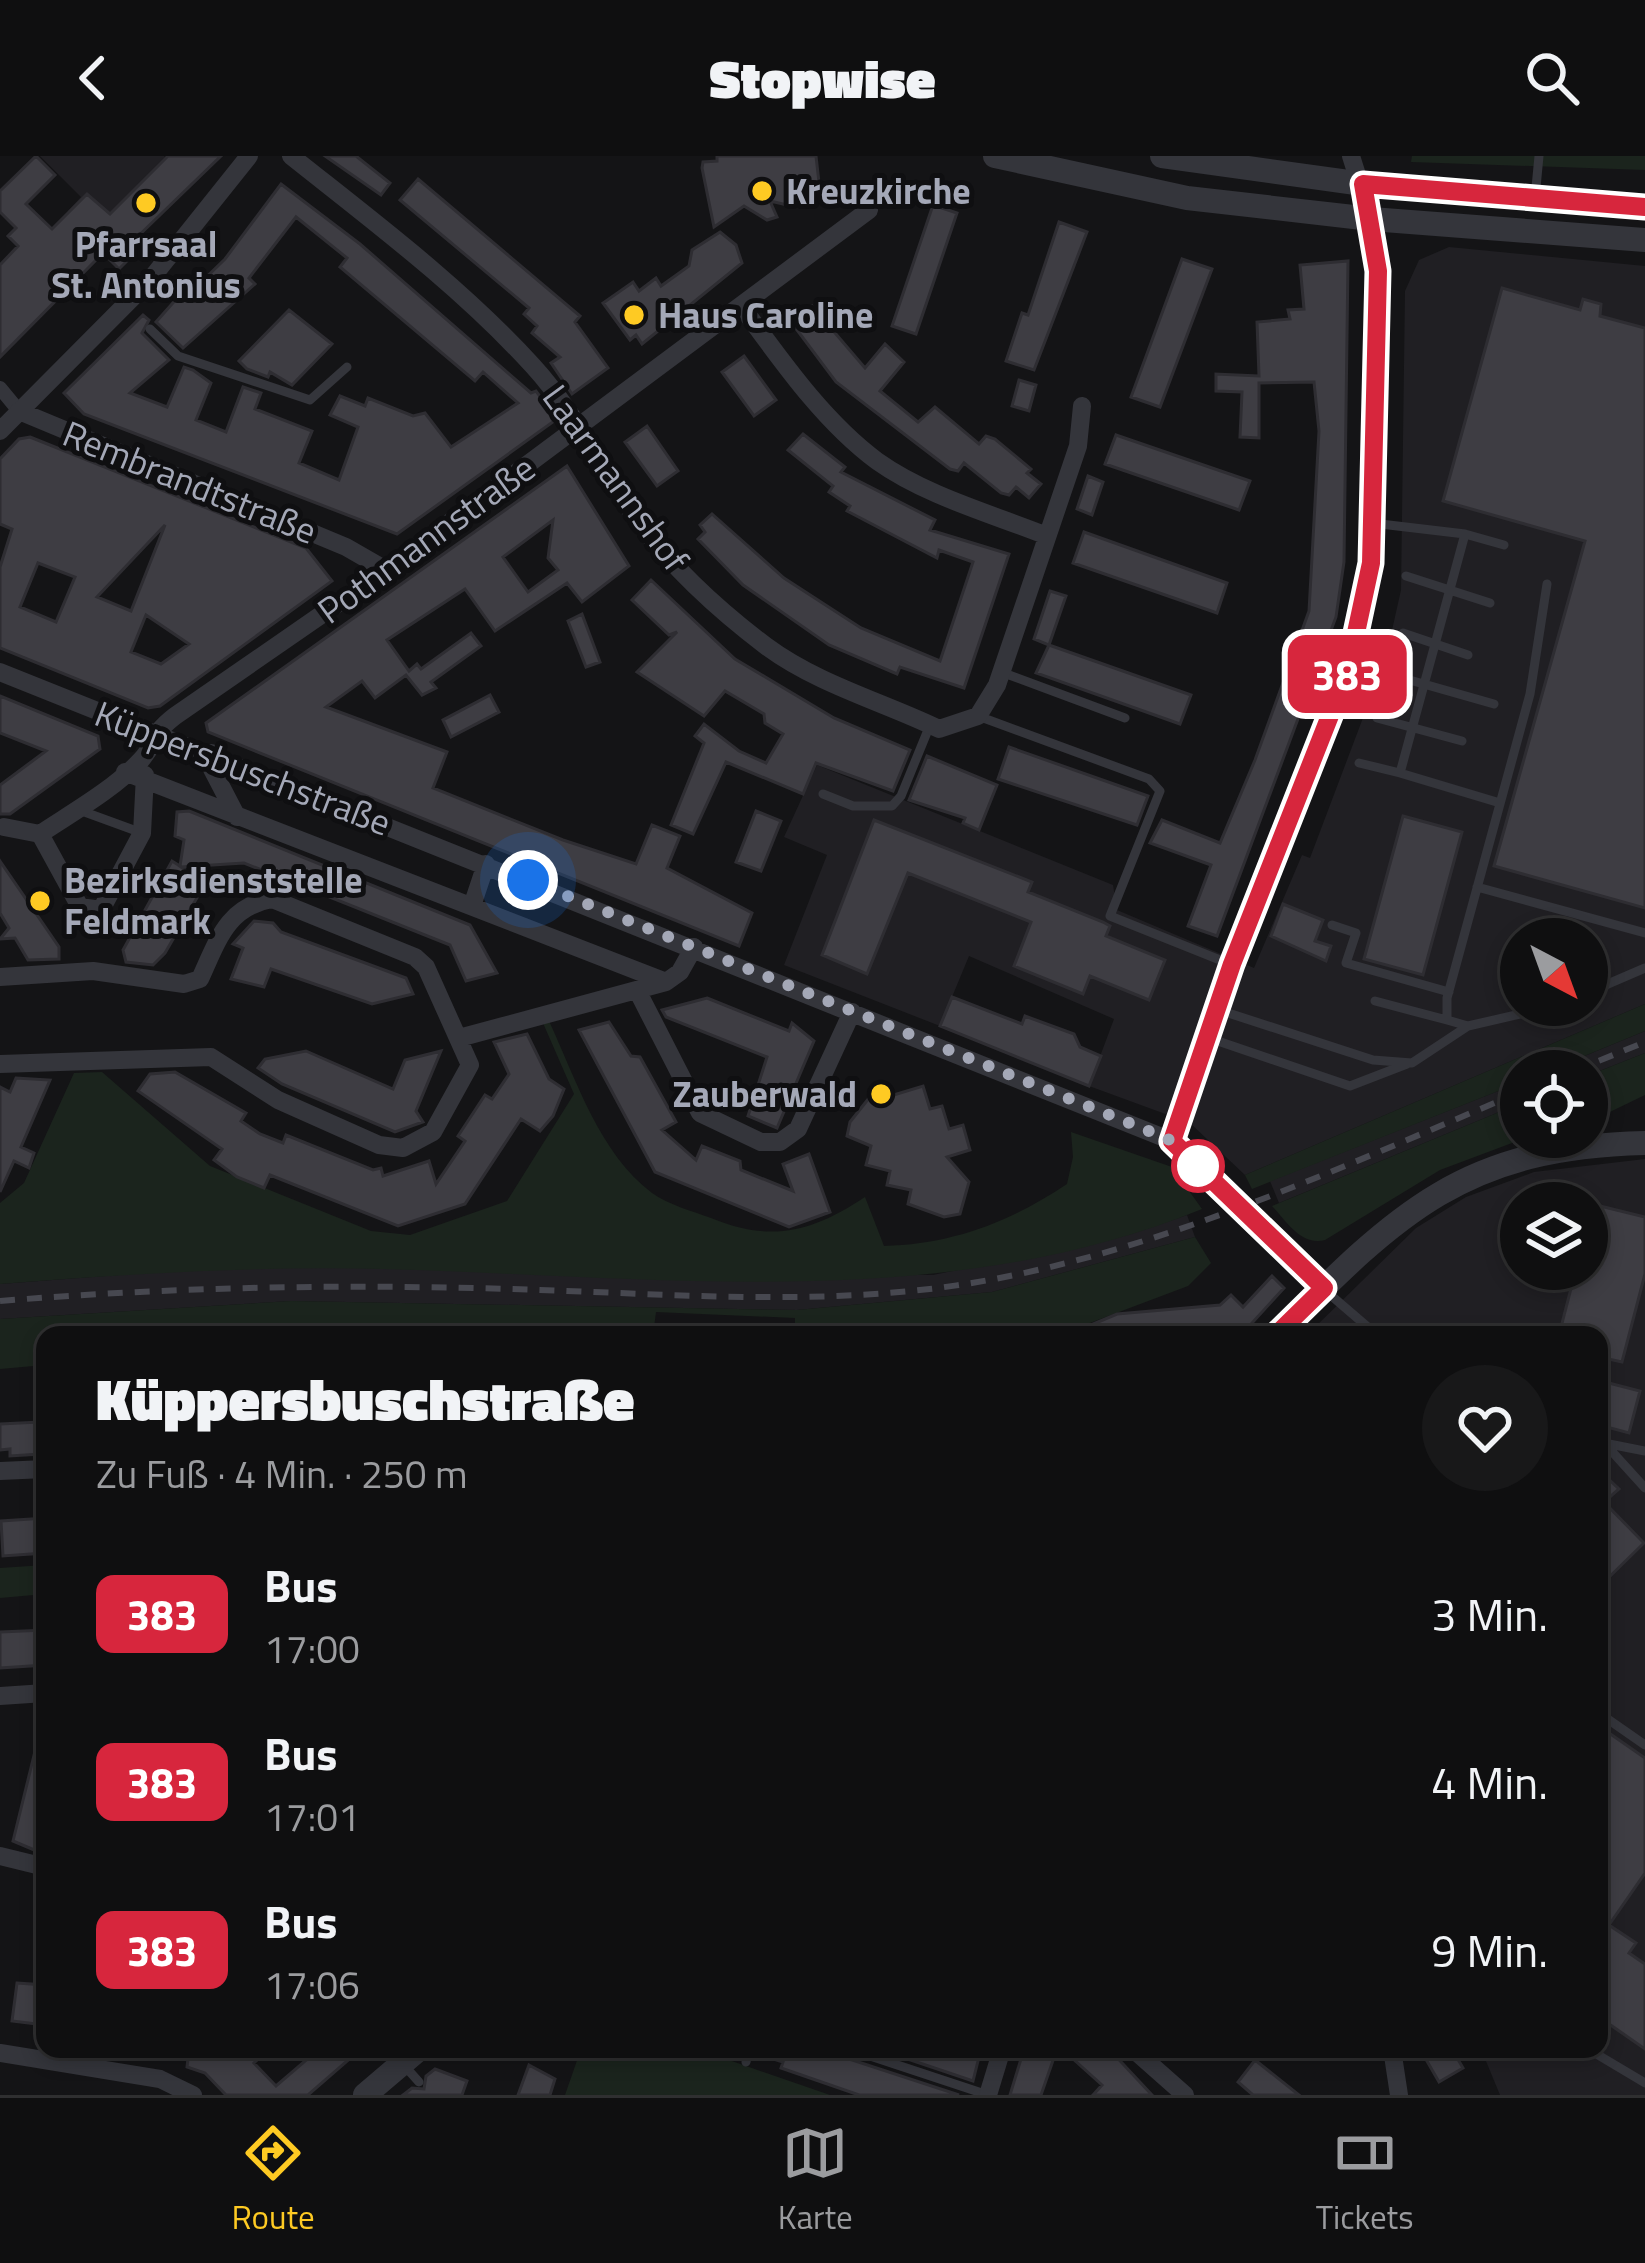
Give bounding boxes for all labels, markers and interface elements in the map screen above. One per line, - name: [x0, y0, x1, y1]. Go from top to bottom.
- text: Stopwise: [709, 37, 936, 119]
- icon: back: [60, 45, 126, 111]
- icon: search: [1519, 45, 1585, 111]
- place label: Kreuzkirche: [786, 163, 971, 218]
- marker: Kreuzkirche: [749, 178, 775, 204]
- marker: Pfarrsaal St. Antonius: [133, 190, 159, 216]
- place label: Pfarrsaal St. Antonius: [51, 216, 241, 312]
- place label: Haus Caroline: [658, 287, 873, 342]
- marker: Haus Caroline: [621, 302, 647, 328]
- street label: Laarmannshof: [530, 373, 703, 583]
- street label: Rembrandtstraße: [55, 406, 325, 557]
- street label: Pothmannstraße: [305, 441, 546, 637]
- line badge: 383: [1278, 635, 1416, 713]
- text: 383: [1312, 642, 1382, 706]
- street label: Küppersbuschstraße: [87, 686, 399, 849]
- your location: [498, 850, 558, 910]
- place label: Bezirksdienststelle Feldmark: [64, 852, 363, 948]
- marker: Bezirksdienststelle Feldmark: [27, 888, 53, 914]
- north arrow: [1500, 918, 1608, 1026]
- map controls: [1500, 918, 1608, 1290]
- button: locate: [1500, 1050, 1608, 1158]
- place label: Zauberwald: [673, 1066, 857, 1121]
- marker: Zauberwald: [868, 1081, 894, 1107]
- unlabelled marker: [1173, 1141, 1223, 1191]
- button: layers: [1500, 1182, 1608, 1290]
- text: Küppersbuschstraße: [96, 1355, 634, 1442]
- button: heart: [1422, 1365, 1548, 1491]
- text: Zu Fuß · 4 Min. · 250 m: [96, 1444, 468, 1503]
- text: Bus: [264, 1551, 338, 1619]
- text: 3 Min.: [1431, 1580, 1548, 1648]
- text: 383: [127, 1582, 197, 1646]
- text: 17:00: [264, 1619, 360, 1678]
- text: Bus: [264, 1719, 338, 1787]
- text: 4 Min.: [1431, 1748, 1548, 1816]
- text: 383: [127, 1750, 197, 1814]
- text: 17:01: [264, 1787, 360, 1846]
- text: Bus: [264, 1887, 338, 1955]
- text: 9 Min.: [1431, 1916, 1548, 1984]
- text: 383: [127, 1918, 197, 1982]
- text: 17:06: [264, 1955, 360, 2014]
- tab: Route: [231, 2120, 315, 2242]
- tab: Karte: [778, 2120, 853, 2242]
- tab: Tickets: [1316, 2120, 1414, 2242]

